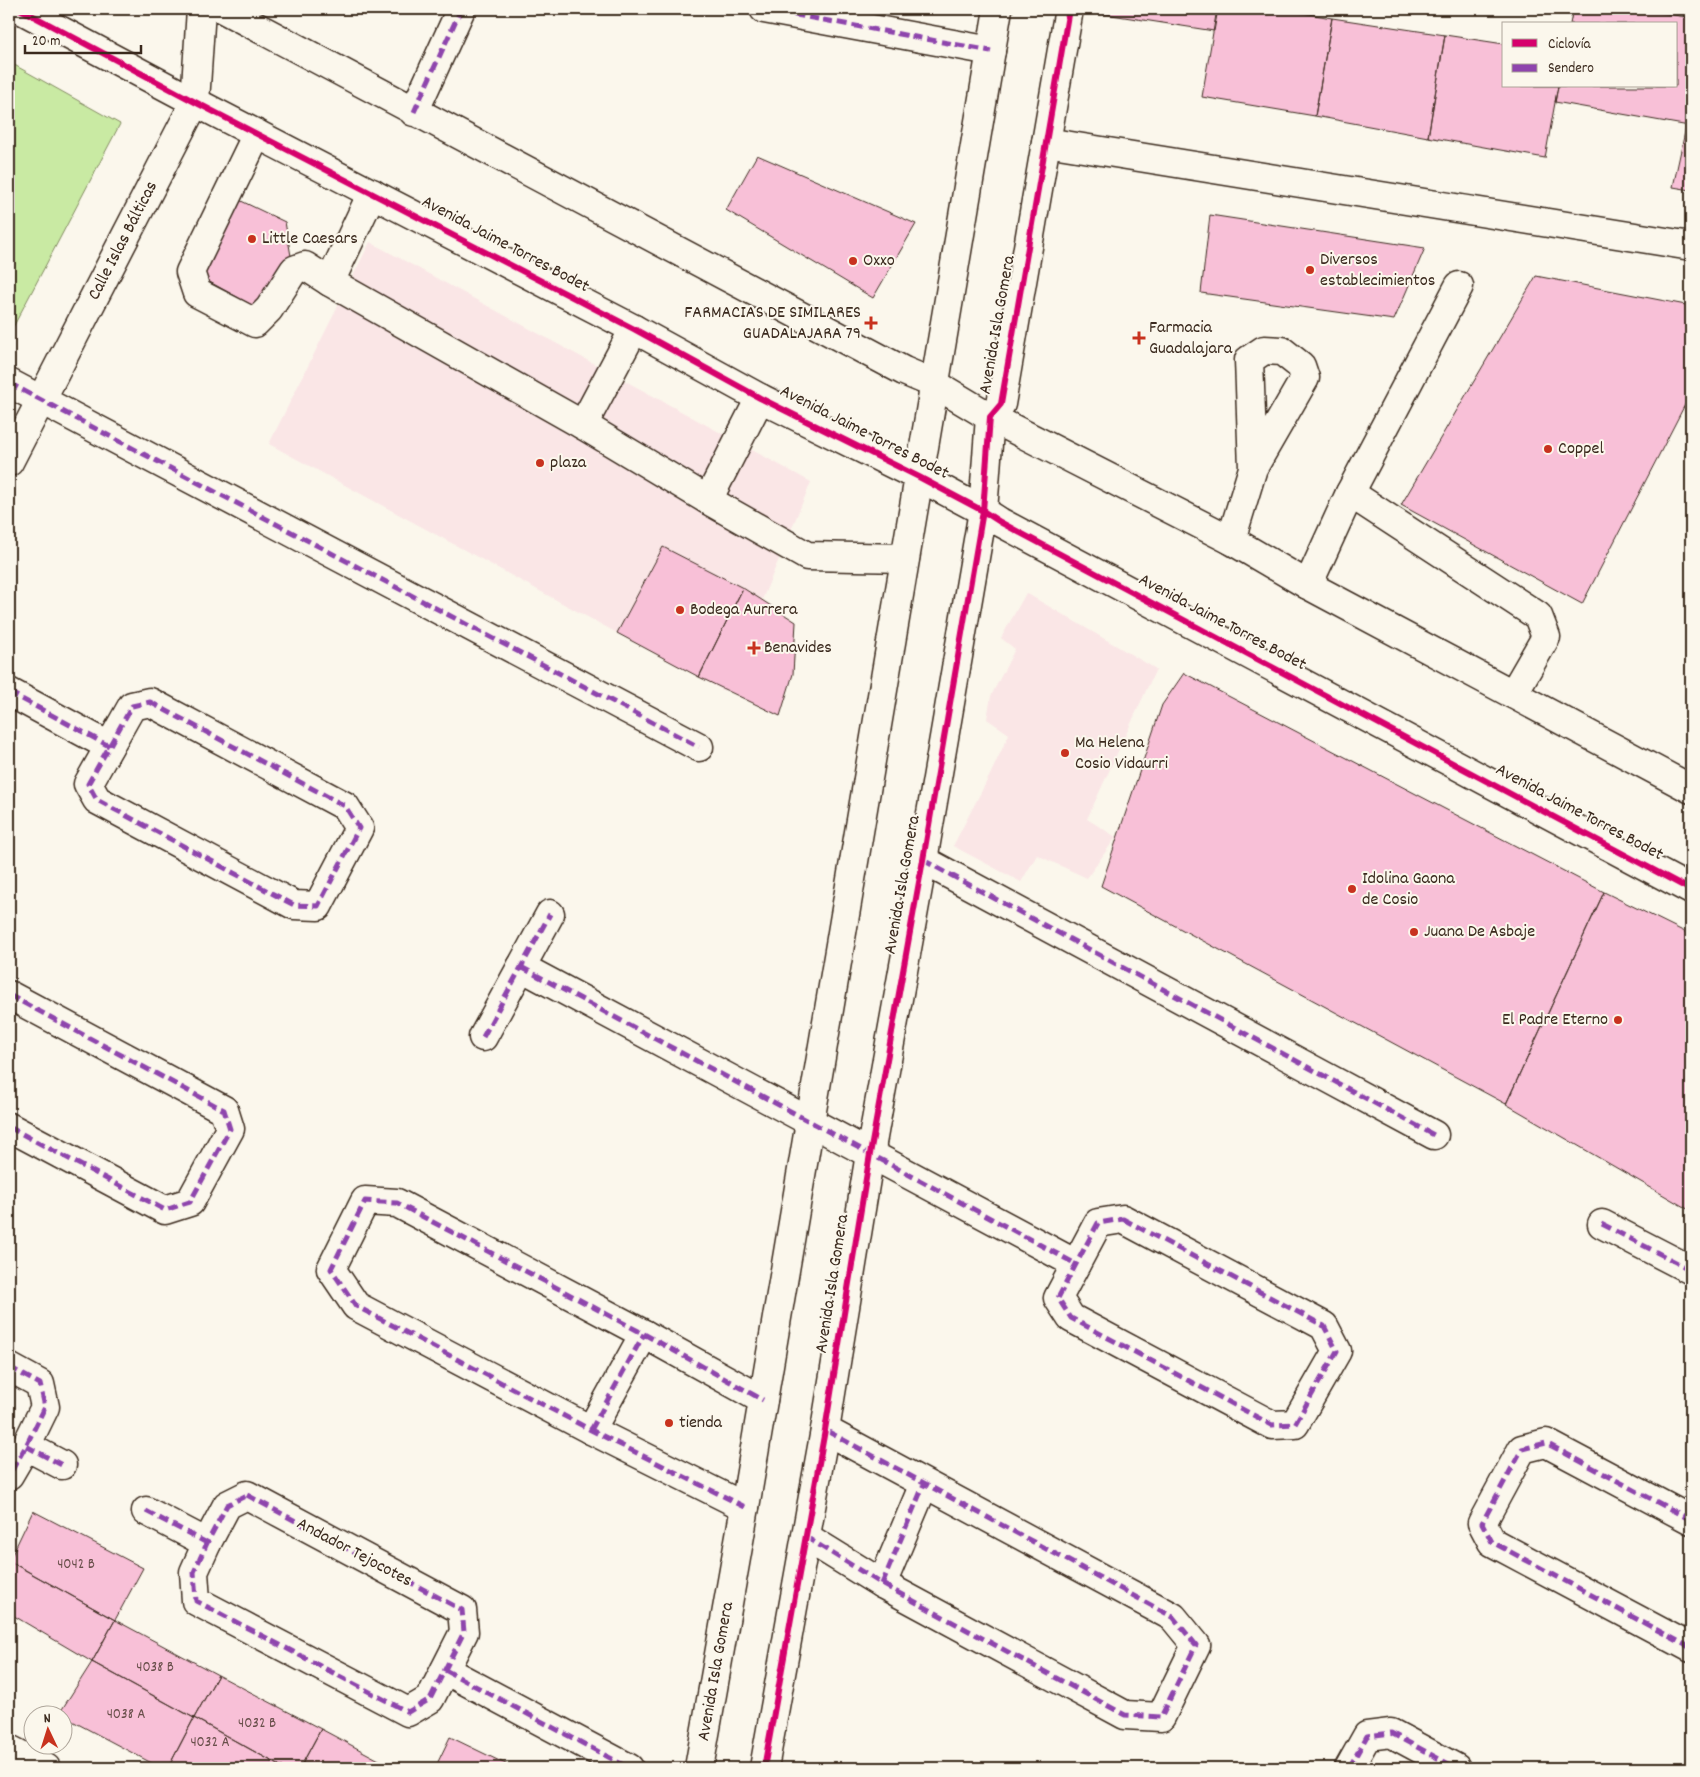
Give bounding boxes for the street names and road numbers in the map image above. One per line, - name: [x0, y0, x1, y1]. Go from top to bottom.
- street label: Calle Islas Bálticas: [82, 177, 164, 305]
- street label: Avenida Jaime Torres Bodet: [417, 190, 594, 300]
- street label: Avenida Isla Gomera: [974, 253, 1023, 396]
- street label: Avenida Jaime Torres Bodet: [775, 379, 953, 487]
- street label: Avenida Jaime Torres Bodet: [1134, 568, 1311, 678]
- street label: Avenida Jaime Torres Bodet: [1491, 758, 1668, 868]
- street label: Avenida Isla Gomera: [879, 813, 928, 956]
- street label: Avenida Isla Gomera: [810, 1212, 856, 1355]
- street label: Andador Tejocotes: [292, 1512, 416, 1594]
- street label: Avenida Isla Gomera: [692, 1600, 741, 1743]

